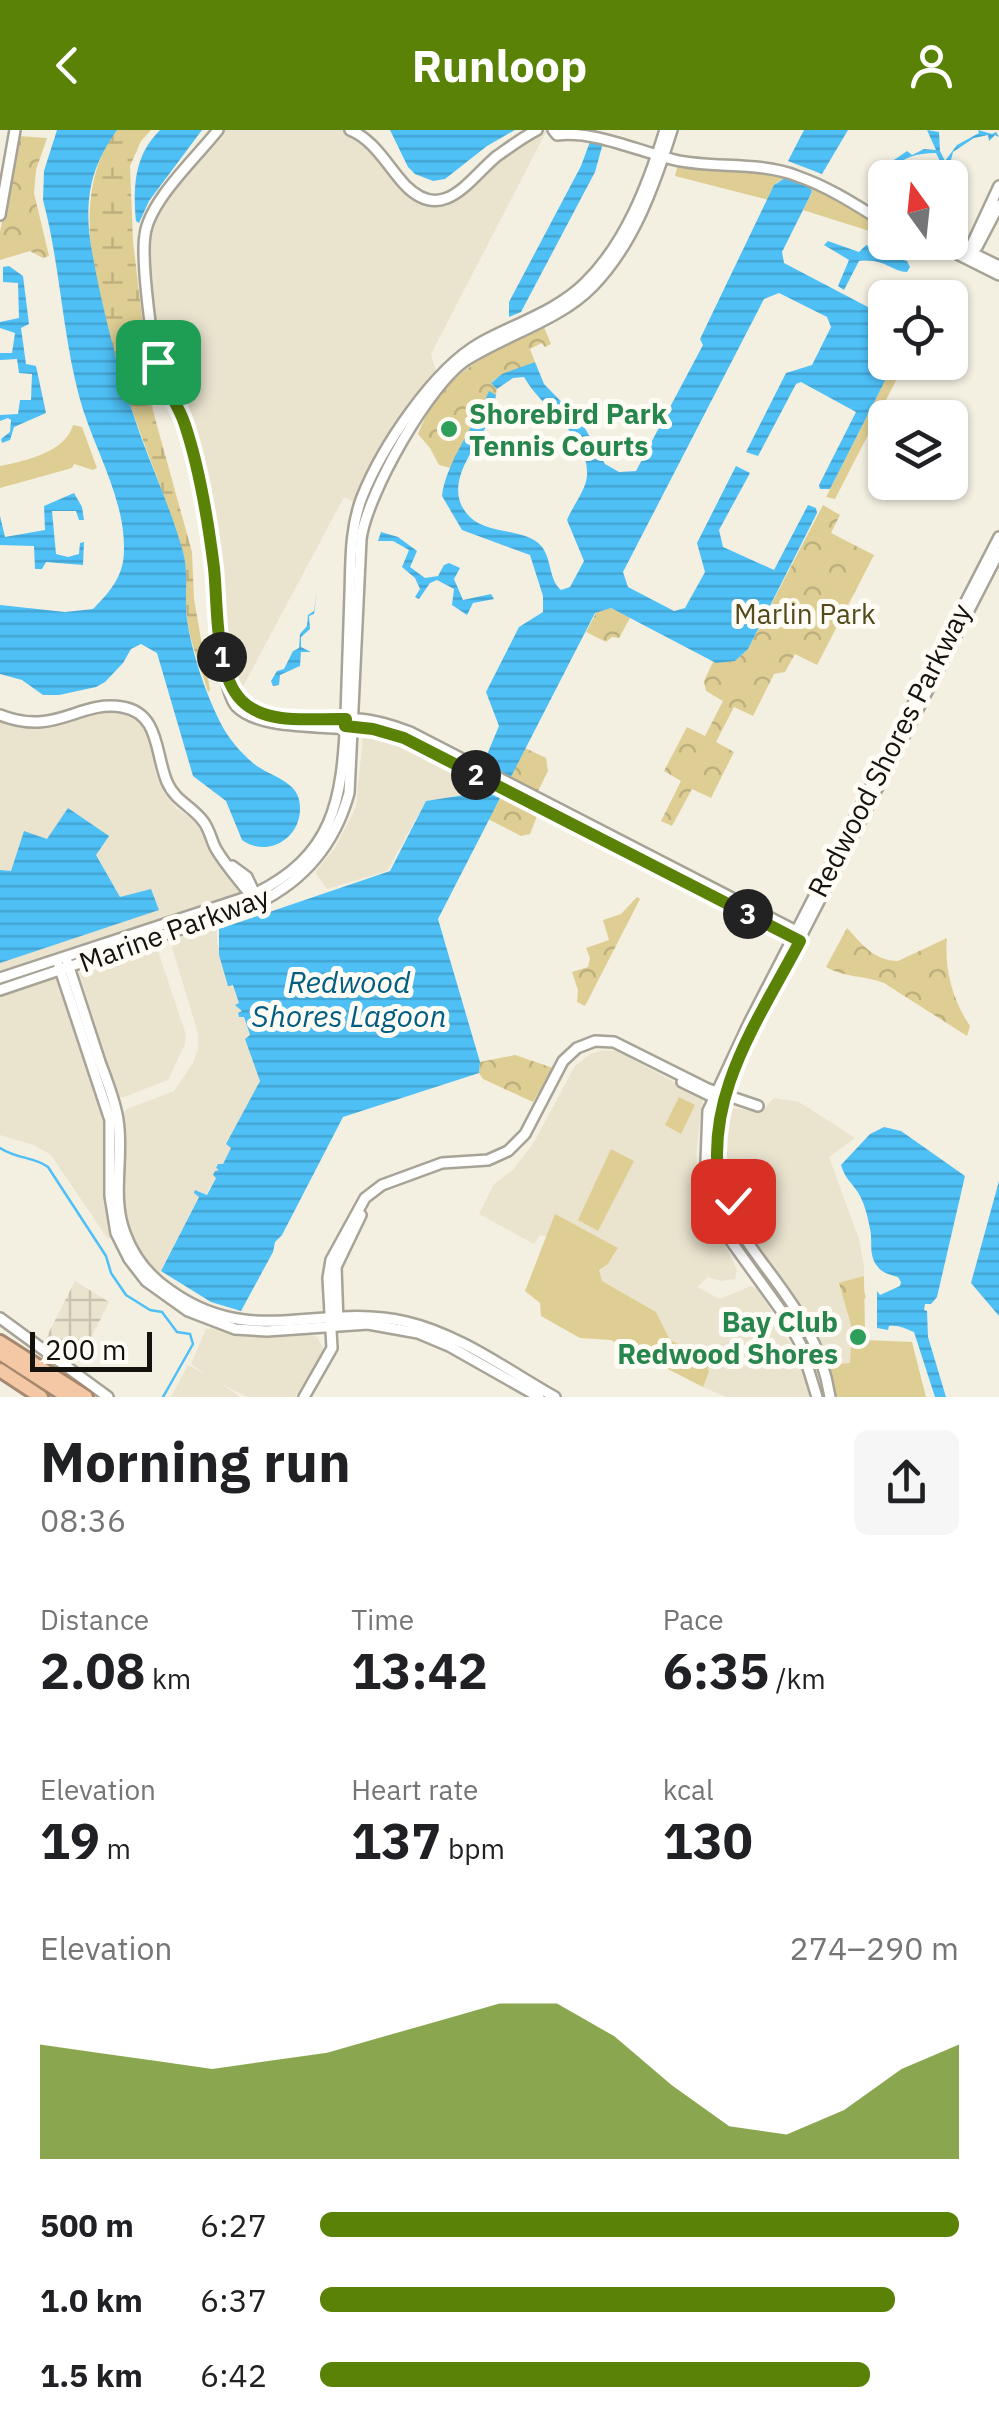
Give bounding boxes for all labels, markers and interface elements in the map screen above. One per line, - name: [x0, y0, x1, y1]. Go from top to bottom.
- text: Runloop: [412, 36, 587, 94]
- icon: back: [40, 38, 95, 93]
- icon: person: [904, 38, 959, 93]
- north arrow: [868, 160, 968, 260]
- map controls: [868, 160, 968, 500]
- button: locate: [868, 280, 968, 380]
- pin: [116, 320, 201, 405]
- icon: arrive: [131, 335, 186, 390]
- place label: Shorebird Park Tennis Courts: [469, 395, 668, 464]
- button: layers: [868, 400, 968, 500]
- marker: Shorebird Park Tennis Courts: [438, 418, 460, 440]
- park label: Marlin Park: [734, 595, 876, 632]
- street label: Redwood Shores Parkway: [799, 597, 979, 903]
- pin: 1: [197, 632, 247, 682]
- text: 1: [214, 638, 230, 675]
- pin: 2: [451, 750, 501, 800]
- text: 2: [468, 756, 484, 793]
- street label: Marine Parkway: [74, 877, 274, 981]
- pin: 3: [723, 889, 773, 939]
- text: 3: [740, 895, 756, 932]
- water label: Redwood Shores Lagoon: [252, 962, 446, 1035]
- pin: [691, 1159, 776, 1244]
- icon: check: [706, 1174, 761, 1229]
- place label: Bay Club Redwood Shores: [617, 1303, 838, 1372]
- marker: Bay Club Redwood Shores: [847, 1326, 869, 1348]
- scale bar: [30, 1327, 152, 1372]
- text: 200 m: [45, 1331, 126, 1368]
- text: Morning run: [40, 1426, 351, 1497]
- button: share: [854, 1430, 959, 1535]
- text: 08:36: [40, 1499, 126, 1541]
- text: Distance: [40, 1601, 149, 1638]
- text: Time: [351, 1601, 414, 1638]
- text: Pace: [663, 1601, 724, 1638]
- text: 2.08: [40, 1638, 146, 1703]
- text: 13:42: [351, 1638, 488, 1703]
- text: 6:35: [663, 1638, 769, 1703]
- text: km: [146, 1660, 191, 1697]
- text: /km: [769, 1660, 826, 1697]
- text: Elevation: [40, 1771, 156, 1808]
- text: Heart rate: [351, 1771, 478, 1808]
- text: kcal: [663, 1771, 714, 1808]
- text: 19: [40, 1808, 100, 1873]
- text: 137: [351, 1808, 441, 1873]
- text: 130: [663, 1808, 753, 1873]
- text: m: [100, 1830, 131, 1867]
- text: bpm: [441, 1830, 505, 1867]
- text: Elevation: [40, 1927, 173, 1969]
- text: 274–290 m: [789, 1927, 959, 1969]
- text: 500 m: [40, 2204, 134, 2246]
- text: 6:27: [200, 2204, 267, 2246]
- text: 1.0 km: [40, 2279, 143, 2321]
- text: 6:37: [200, 2279, 267, 2321]
- text: 1.5 km: [40, 2354, 143, 2396]
- text: 6:42: [200, 2354, 267, 2396]

